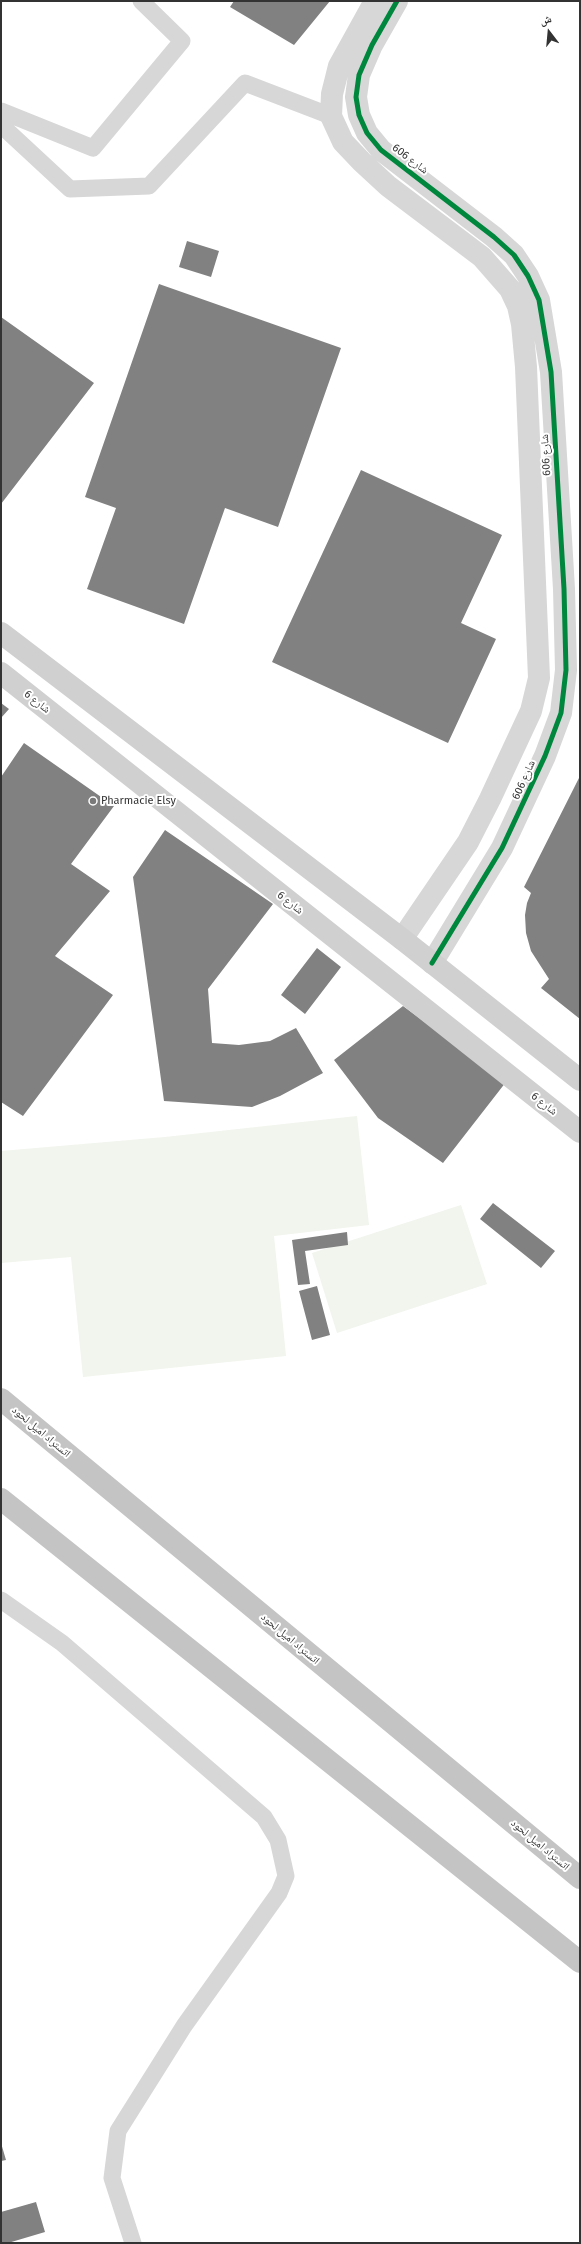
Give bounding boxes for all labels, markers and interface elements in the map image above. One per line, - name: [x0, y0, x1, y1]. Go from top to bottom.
- north arrow: [529, 12, 569, 52]
- text: ش: [538, 12, 553, 28]
- street label: شارع 606: [389, 141, 431, 177]
- street label: شارع 606: [538, 434, 554, 476]
- street label: شارع 6: [21, 688, 53, 716]
- street label: شارع 606: [509, 758, 539, 802]
- place label: Pharmacie Elsy: [101, 794, 176, 808]
- marker: Pharmacie Elsy: [88, 796, 98, 806]
- street label: شارع 6: [274, 889, 306, 917]
- street label: شارع 6: [528, 1090, 560, 1118]
- street label: اتستراد اميل لحود: [9, 1404, 73, 1460]
- street label: اتستراد اميل لحود: [258, 1611, 322, 1667]
- street label: اتستراد اميل لحود: [508, 1817, 572, 1873]

